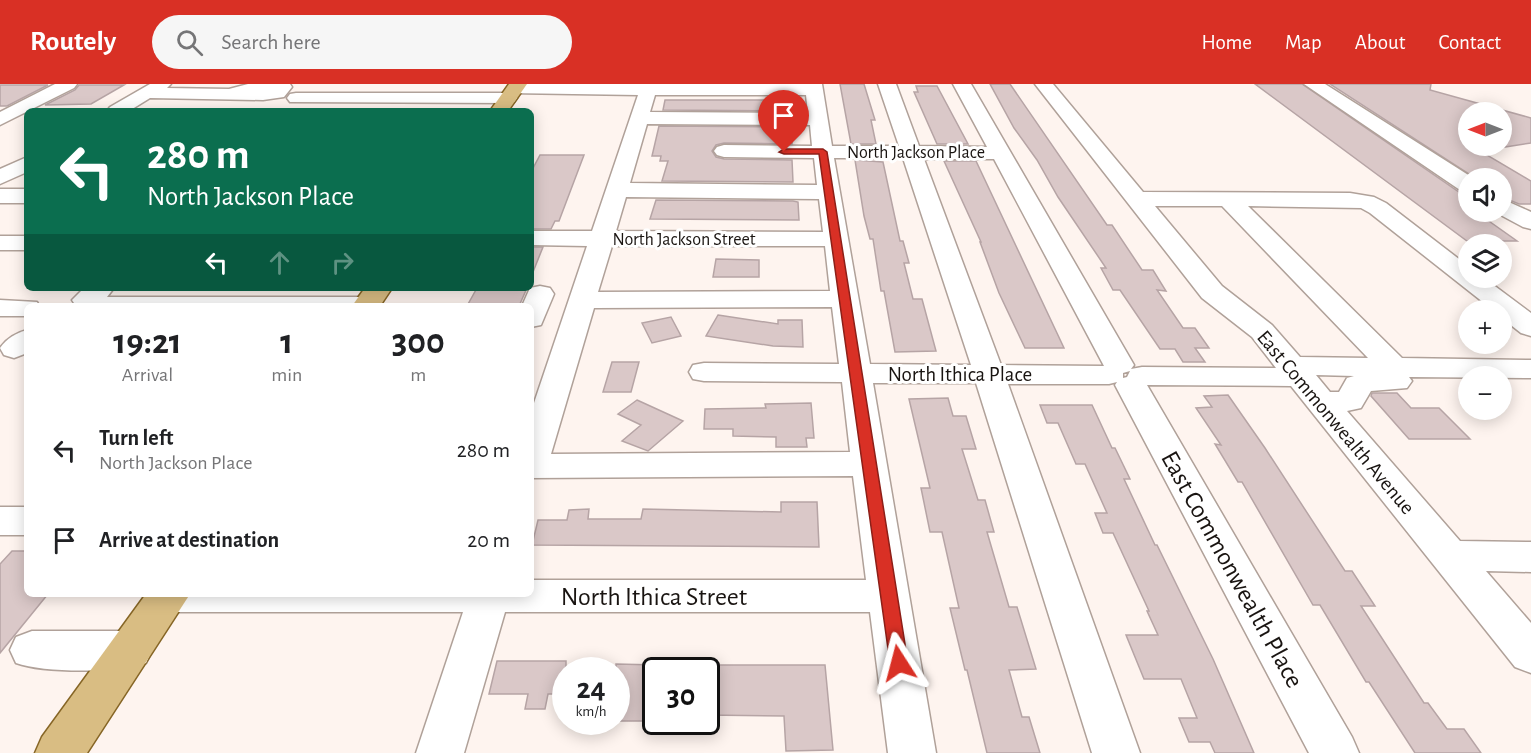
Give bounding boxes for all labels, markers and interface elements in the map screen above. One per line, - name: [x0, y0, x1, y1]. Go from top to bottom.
- search box: [152, 15, 572, 69]
- icon: search: [173, 26, 206, 59]
- text: Routely: [30, 28, 116, 56]
- text: Search here: [221, 31, 321, 53]
- text: Home: [1201, 32, 1252, 53]
- text: Map: [1285, 32, 1322, 53]
- text: About: [1355, 32, 1405, 53]
- text: Contact: [1438, 32, 1501, 53]
- pin: [758, 90, 809, 152]
- icon: arrive: [767, 99, 800, 132]
- north arrow: [1458, 102, 1512, 156]
- map controls: [1458, 102, 1512, 420]
- icon: left: [48, 132, 126, 210]
- text: 280 m: [147, 134, 250, 176]
- street label: North Jackson Place: [847, 144, 985, 162]
- button: sound: [1458, 168, 1512, 222]
- text: North Jackson Place: [147, 183, 354, 210]
- street label: North Jackson Street: [612, 231, 756, 249]
- button: layers: [1458, 234, 1512, 288]
- icon: left: [200, 246, 233, 279]
- icon: ahead: [263, 246, 296, 279]
- icon: right: [326, 246, 359, 279]
- button: +: [1458, 300, 1512, 354]
- text: 19:21: [113, 324, 182, 360]
- text: 1: [280, 324, 293, 360]
- text: 300: [392, 324, 445, 360]
- street label: East Commonwealth Avenue: [1253, 326, 1418, 518]
- street label: North Ithica Place: [888, 364, 1032, 385]
- text: Arrival: [122, 365, 173, 385]
- text: min: [271, 365, 302, 385]
- text: m: [410, 365, 426, 385]
- button: −: [1458, 366, 1512, 420]
- text: Turn left: [99, 427, 173, 449]
- icon: left: [48, 434, 81, 467]
- text: 280 m: [457, 439, 510, 461]
- street label: East Commonwealth Place: [1156, 447, 1308, 692]
- text: North Jackson Place: [99, 453, 252, 473]
- icon: arrive: [48, 524, 81, 557]
- text: Arrive at destination: [99, 529, 279, 551]
- text: 20 m: [467, 529, 510, 551]
- street label: North Ithica Street: [561, 584, 747, 610]
- position arrow: [867, 631, 931, 695]
- speed limit sign: 30: [642, 657, 720, 735]
- text: 24: [576, 674, 606, 704]
- text: km/h: [576, 704, 606, 719]

